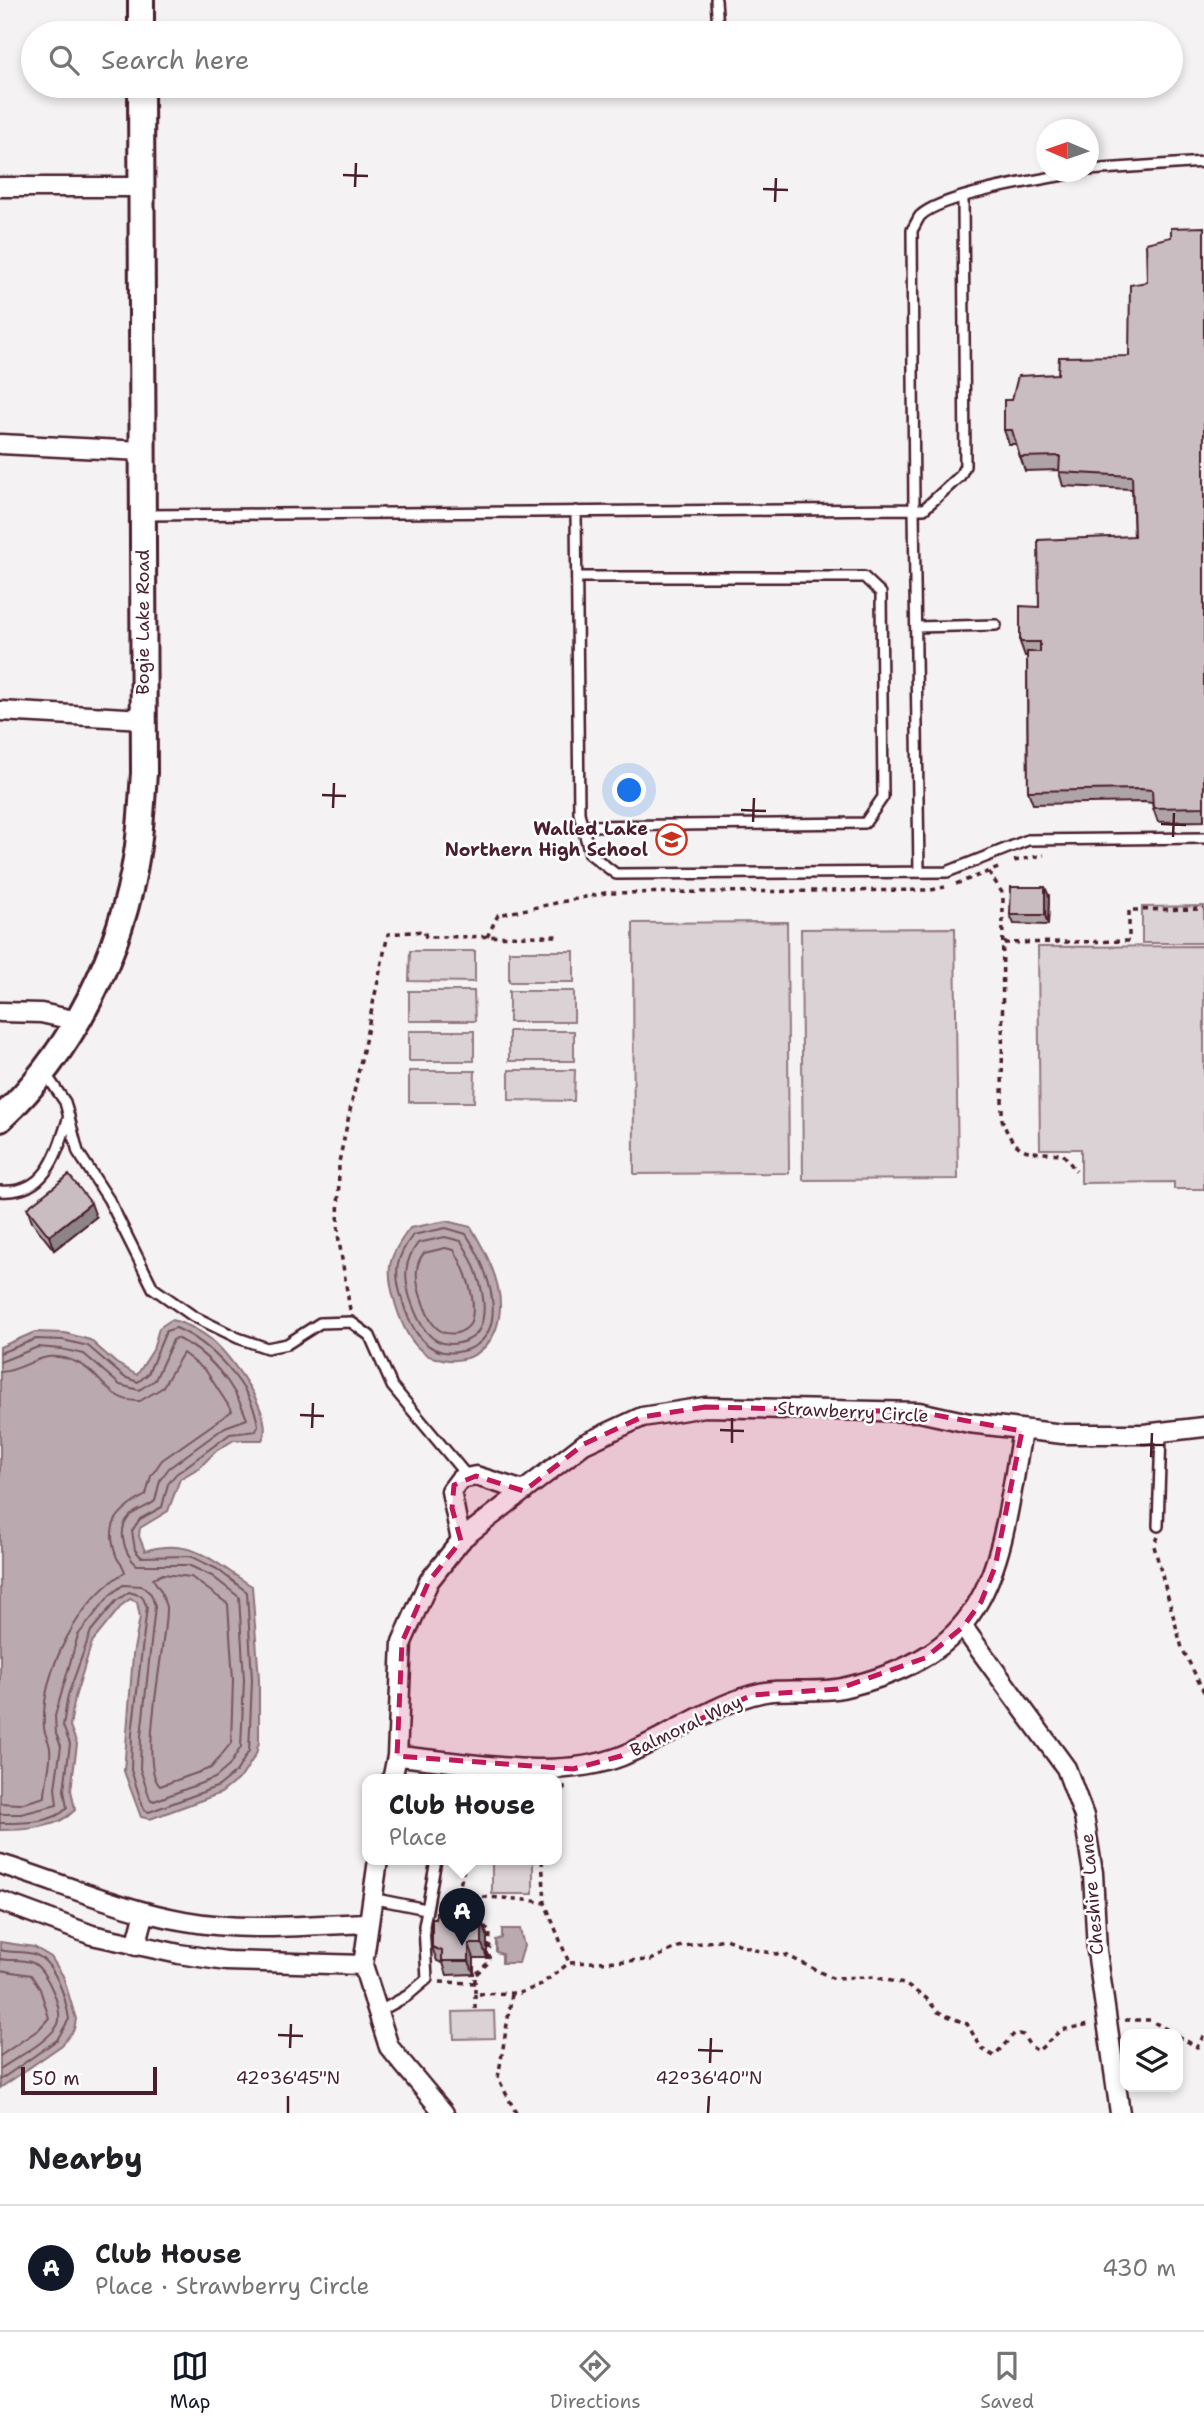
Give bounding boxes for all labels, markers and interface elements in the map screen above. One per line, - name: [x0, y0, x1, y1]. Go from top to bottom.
- search box: [21, 21, 1183, 98]
- icon: search: [45, 41, 83, 79]
- text: Search here: [101, 42, 250, 77]
- north arrow: [1036, 119, 1099, 182]
- street label: Bogie Lake Road: [131, 549, 155, 695]
- your location: [612, 773, 646, 807]
- place label: Walled Lake Northern High School: [445, 817, 648, 862]
- school or university icon: Walled Lake Northern High School: [654, 822, 688, 856]
- street label: Strawberry Circle: [777, 1396, 929, 1428]
- street label: Balmoral Way: [626, 1690, 746, 1762]
- popup: [362, 1774, 562, 1865]
- text: Club House: [389, 1787, 535, 1822]
- text: Place: [389, 1822, 447, 1852]
- street label: Cheshire Lane: [1075, 1832, 1109, 1956]
- pin: A: [439, 1888, 485, 1946]
- map controls: [1120, 2029, 1183, 2092]
- button: layers: [1120, 2029, 1183, 2092]
- scale bar: [21, 2064, 158, 2096]
- text: 50 m: [32, 2066, 80, 2091]
- text: 42°36'45"N: [236, 2066, 340, 2090]
- text: 42°36'40"N: [656, 2066, 762, 2090]
- text: Nearby: [28, 2138, 143, 2179]
- text: Club House: [95, 2236, 242, 2271]
- text: A: [42, 2253, 60, 2283]
- text: 430 m: [1102, 2253, 1176, 2283]
- text: Place · Strawberry Circle: [95, 2271, 369, 2301]
- tab: Map: [170, 2347, 210, 2414]
- tab: Directions: [550, 2347, 641, 2414]
- tab: Saved: [980, 2347, 1034, 2414]

